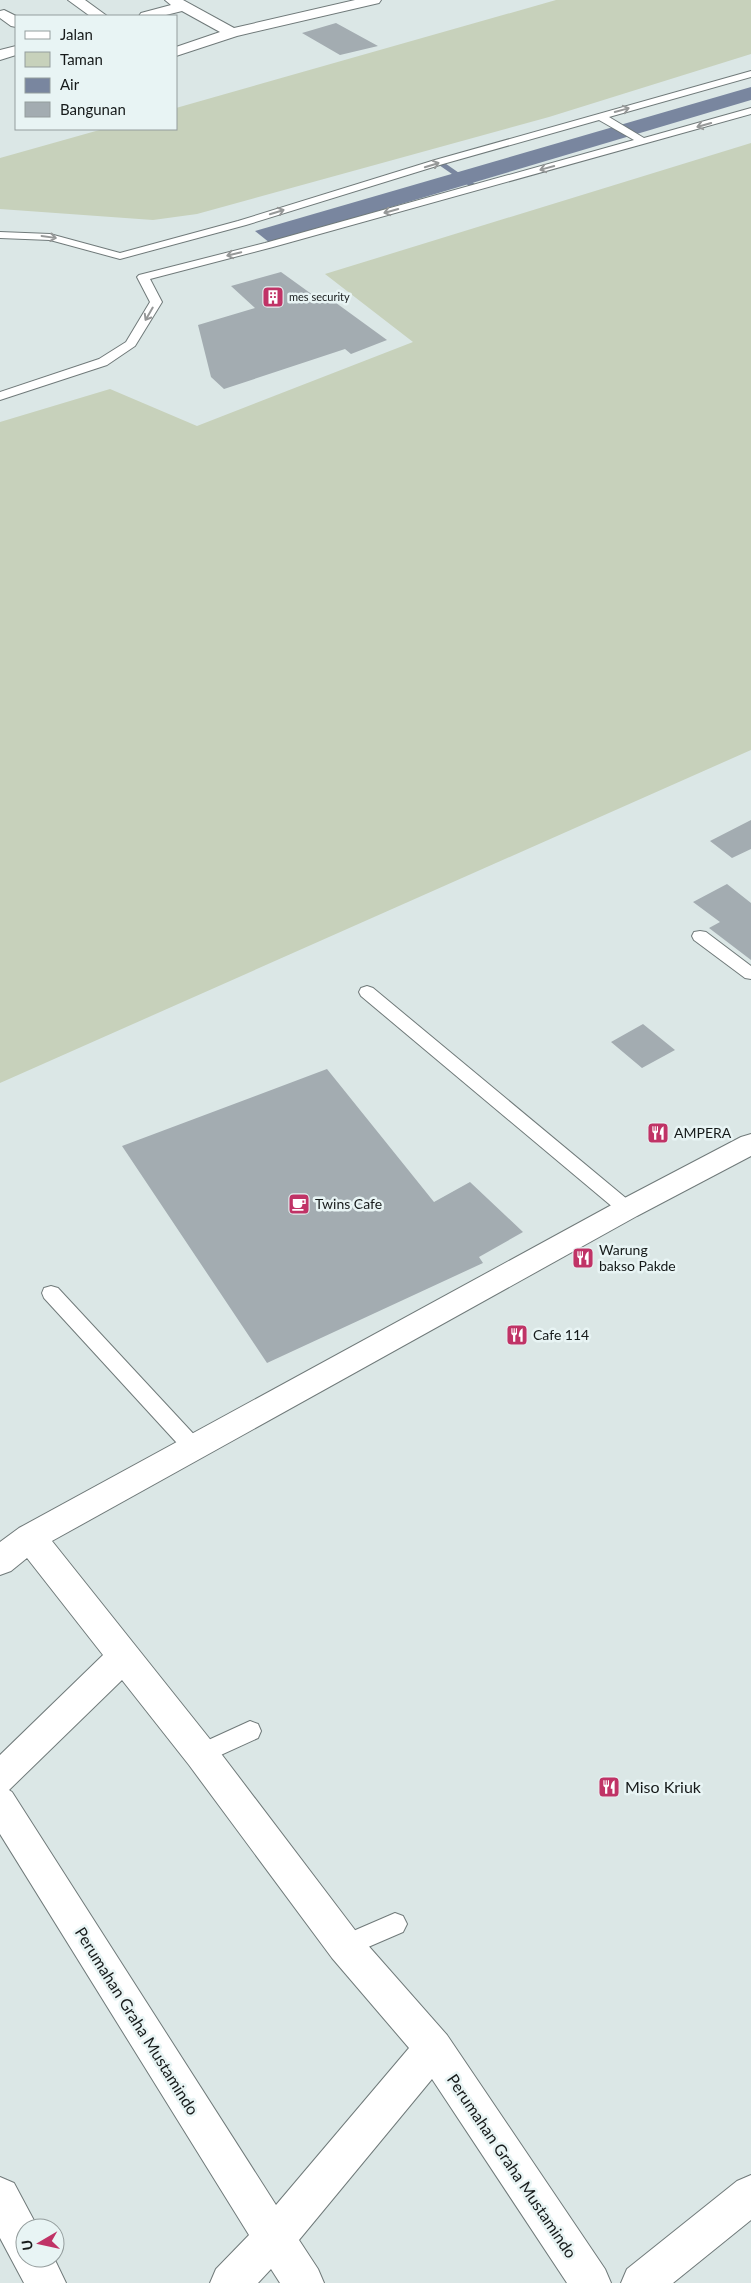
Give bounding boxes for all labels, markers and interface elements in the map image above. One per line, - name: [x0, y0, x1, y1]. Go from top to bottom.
- legend: [15, 15, 178, 130]
- text: Jalan: [60, 25, 93, 43]
- text: Taman: [60, 50, 103, 68]
- text: Air: [60, 75, 80, 93]
- text: Bangunan: [60, 100, 126, 118]
- one-way arrow: [613, 104, 629, 114]
- one-way arrow: [697, 120, 713, 130]
- one-way arrow: [424, 159, 440, 169]
- one-way arrow: [540, 163, 556, 173]
- one-way arrow: [383, 206, 399, 216]
- one-way arrow: [268, 207, 284, 217]
- one-way arrow: [40, 233, 56, 243]
- one-way arrow: [227, 250, 243, 259]
- building icon: mes security: [261, 285, 285, 309]
- place label: mes security: [289, 290, 350, 303]
- one-way arrow: [143, 307, 153, 321]
- restaurant icon: AMPERA: [646, 1121, 670, 1145]
- place label: AMPERA: [674, 1124, 732, 1141]
- cafe icon: Twins Cafe: [287, 1192, 311, 1216]
- place label: Twins Cafe: [315, 1195, 382, 1212]
- place label: Warung bakso Pakde: [599, 1241, 676, 1274]
- restaurant icon: Warung bakso Pakde: [571, 1246, 595, 1270]
- restaurant icon: Cafe 114: [505, 1323, 529, 1347]
- place label: Cafe 114: [533, 1326, 589, 1343]
- restaurant icon: Miso Kriuk: [597, 1775, 621, 1799]
- place label: Miso Kriuk: [625, 1777, 702, 1796]
- street label: Perumahan Graha Mustamindo: [72, 1923, 203, 2118]
- street label: Perumahan Graha Mustamindo: [444, 2070, 581, 2261]
- north arrow: [15, 2218, 65, 2268]
- text: U: [17, 2239, 36, 2252]

